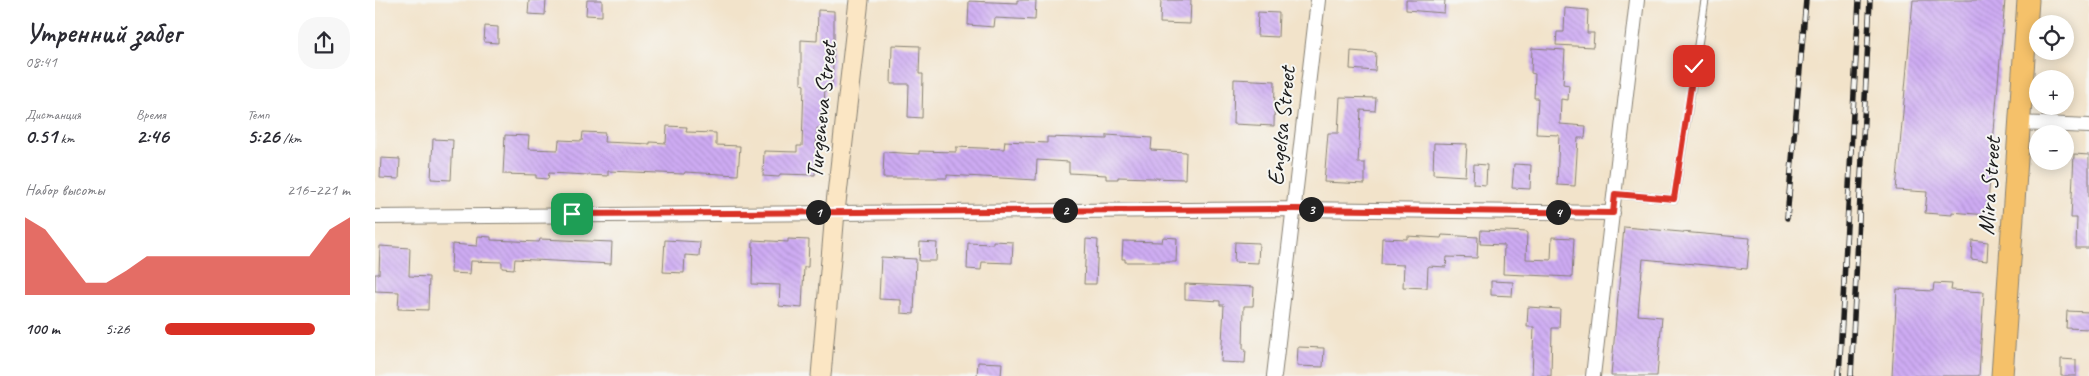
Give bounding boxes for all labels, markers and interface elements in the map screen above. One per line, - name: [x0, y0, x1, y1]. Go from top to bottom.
- text: Утренний забег: [25, 15, 181, 50]
- map controls: [2029, 15, 2074, 170]
- button: locate: [2029, 15, 2074, 60]
- button: share: [298, 17, 350, 69]
- street label: Turgeneva Street: [799, 38, 843, 180]
- pin: [1673, 45, 1715, 87]
- text: 08:41: [25, 52, 57, 72]
- icon: check: [1680, 52, 1708, 80]
- street label: Engelsa Street: [1260, 63, 1302, 187]
- button: +: [2029, 70, 2074, 115]
- text: Дистанция: [25, 106, 81, 123]
- text: Время: [136, 106, 166, 123]
- text: Темп: [247, 106, 270, 123]
- text: 0.51: [25, 123, 57, 149]
- text: 2:46: [136, 123, 169, 149]
- text: 5:26: [247, 123, 280, 149]
- button: −: [2029, 125, 2074, 170]
- text: km: [57, 130, 74, 147]
- text: /km: [280, 130, 301, 147]
- street label: Mira Street: [1971, 134, 2008, 236]
- text: Набор высоты: [25, 180, 104, 200]
- text: 216–221 m: [287, 180, 350, 200]
- pin: [551, 193, 593, 235]
- pin: 3: [1299, 196, 1323, 222]
- pin: 2: [1053, 198, 1077, 222]
- icon: arrive: [558, 200, 586, 228]
- pin: 1: [805, 200, 831, 224]
- pin: 4: [1545, 200, 1571, 224]
- text: 3: [1308, 201, 1315, 218]
- text: 2: [1062, 202, 1069, 219]
- text: 1: [815, 204, 822, 221]
- text: 4: [1555, 204, 1562, 221]
- text: 100 m: [25, 319, 60, 339]
- text: 5:26: [105, 319, 130, 339]

